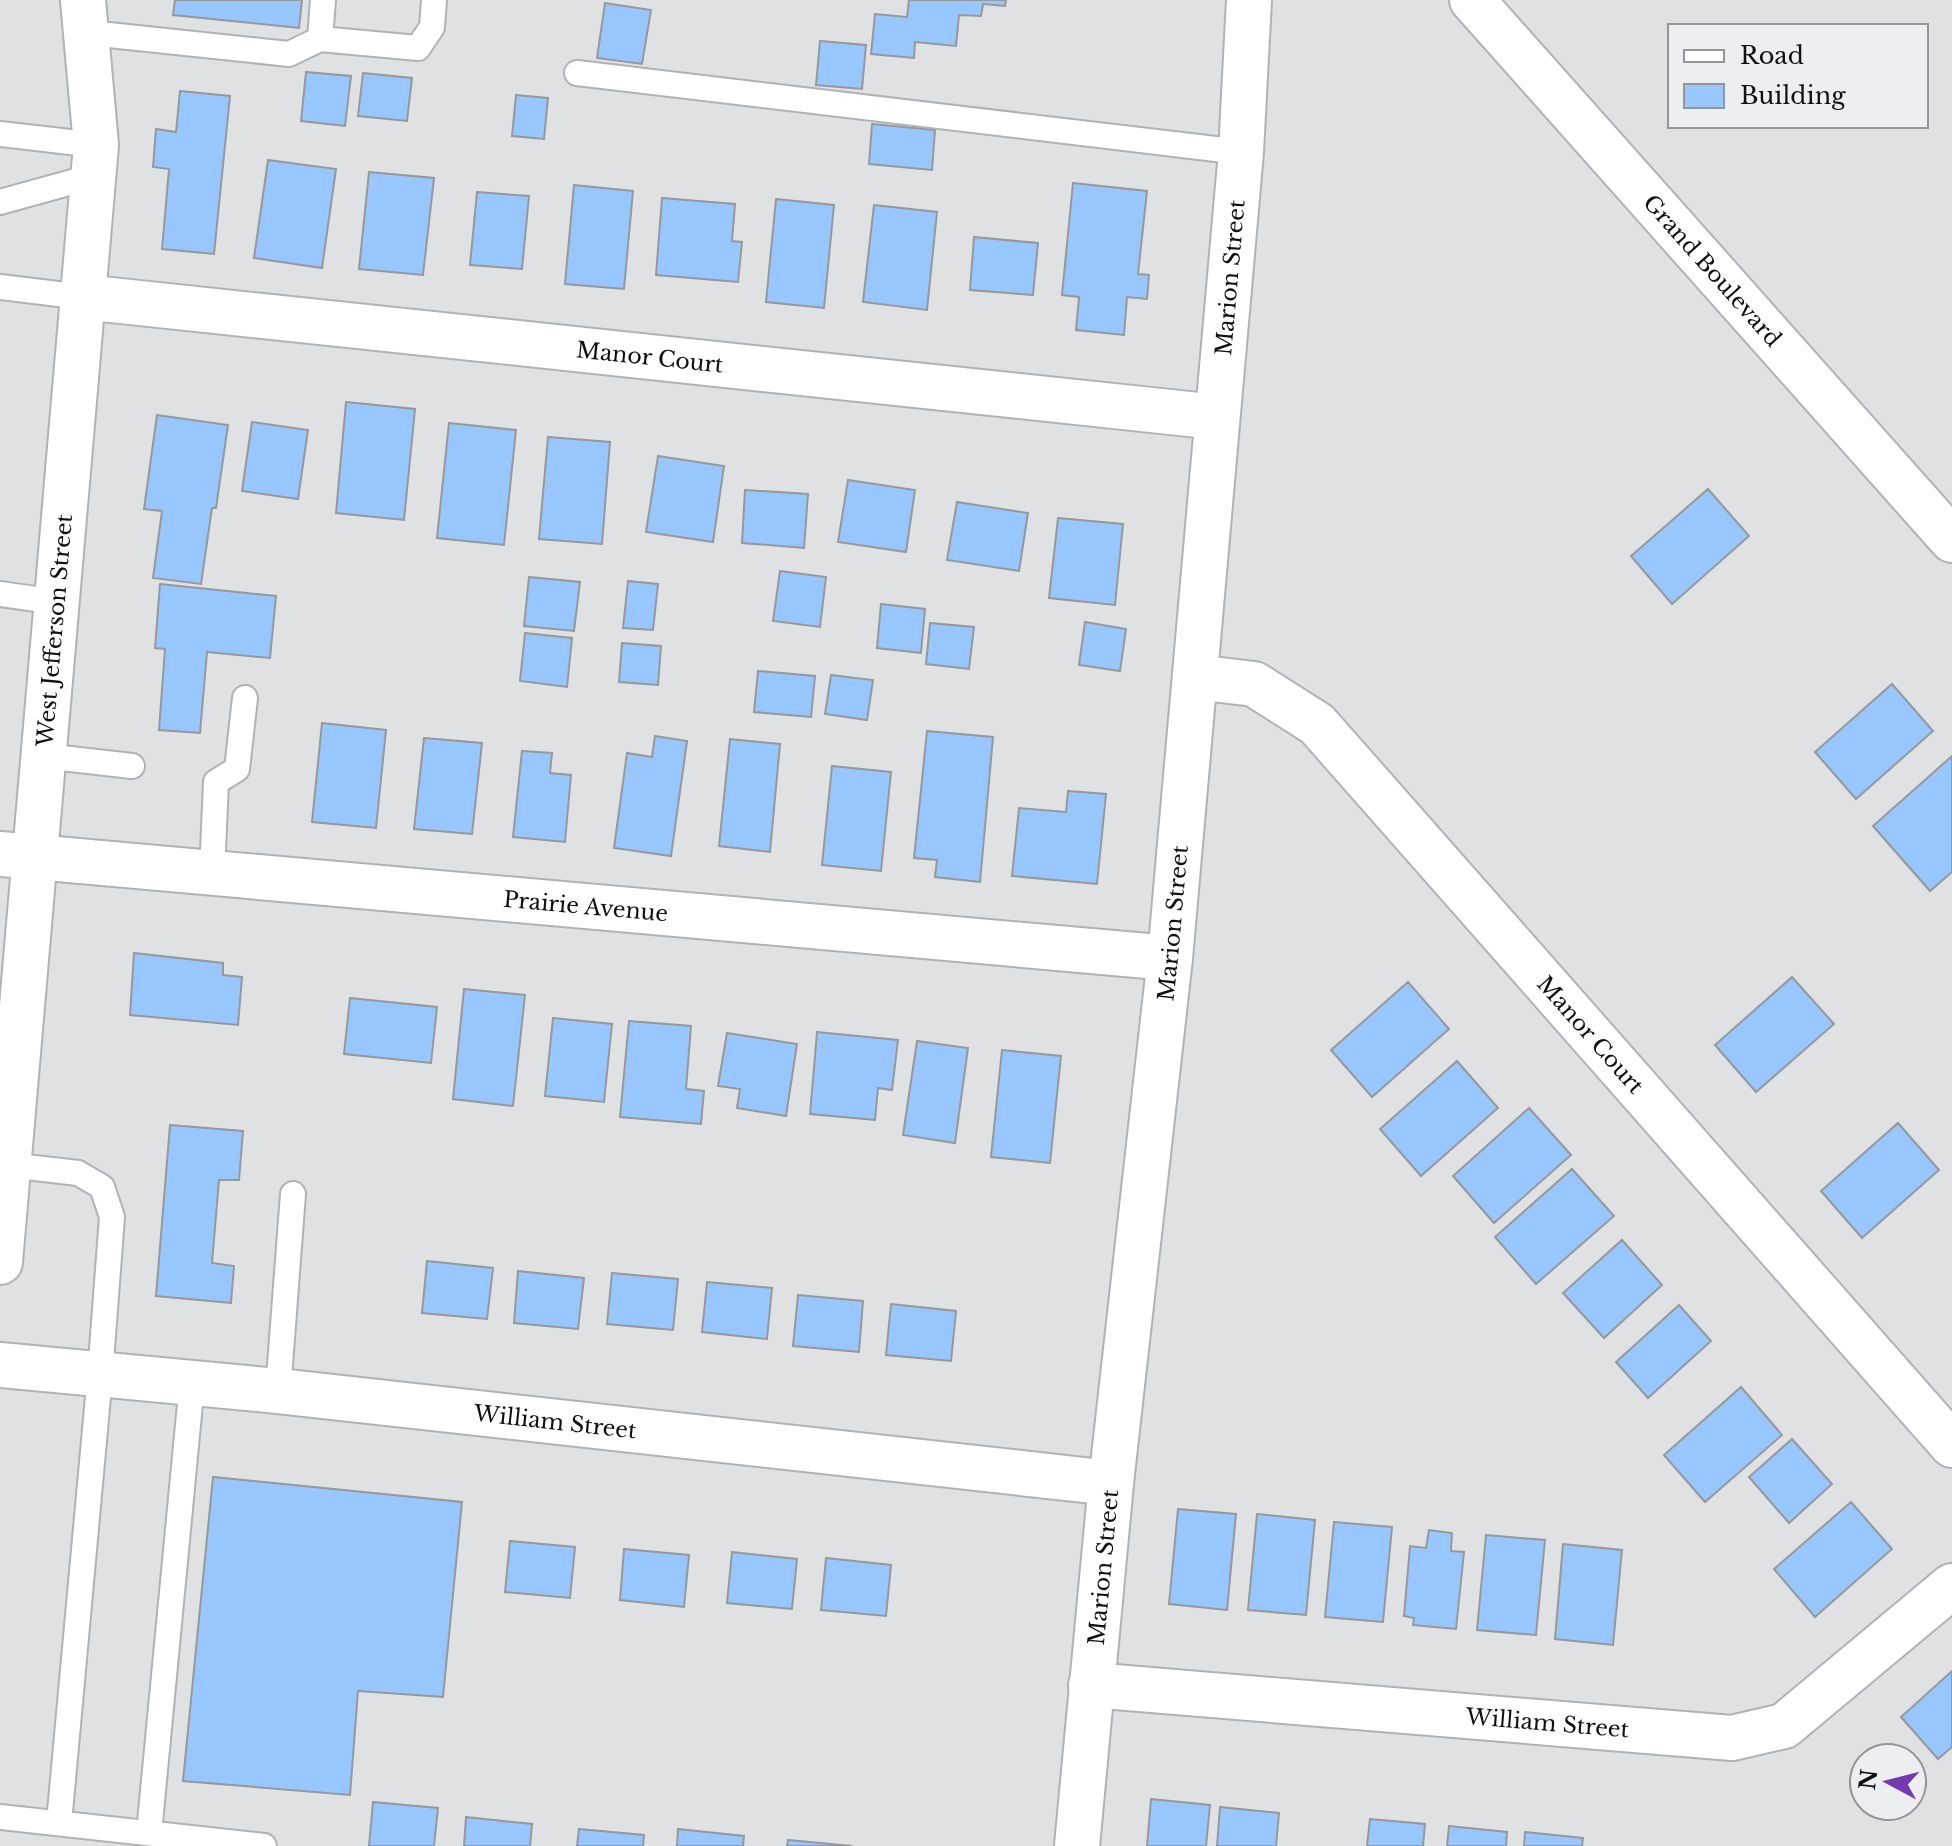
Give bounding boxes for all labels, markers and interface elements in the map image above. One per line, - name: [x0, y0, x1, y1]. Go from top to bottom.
- legend: [1668, 24, 1928, 128]
- text: Road: [1740, 41, 1804, 70]
- text: Building: [1740, 81, 1846, 110]
- street label: Grand Boulevard: [1638, 189, 1787, 353]
- street label: Marion Street: [1210, 198, 1251, 357]
- street label: Manor Court: [575, 336, 725, 379]
- street label: West Jefferson Street: [31, 512, 78, 749]
- street label: Marion Street: [1152, 843, 1194, 1002]
- street label: Prairie Avenue: [502, 886, 669, 927]
- street label: Manor Court: [1531, 971, 1650, 1100]
- street label: William Street: [471, 1400, 638, 1445]
- street label: Marion Street: [1083, 1488, 1124, 1646]
- street label: William Street: [1464, 1703, 1631, 1743]
- north arrow: [1848, 1742, 1928, 1822]
- text: N: [1854, 1767, 1883, 1792]

